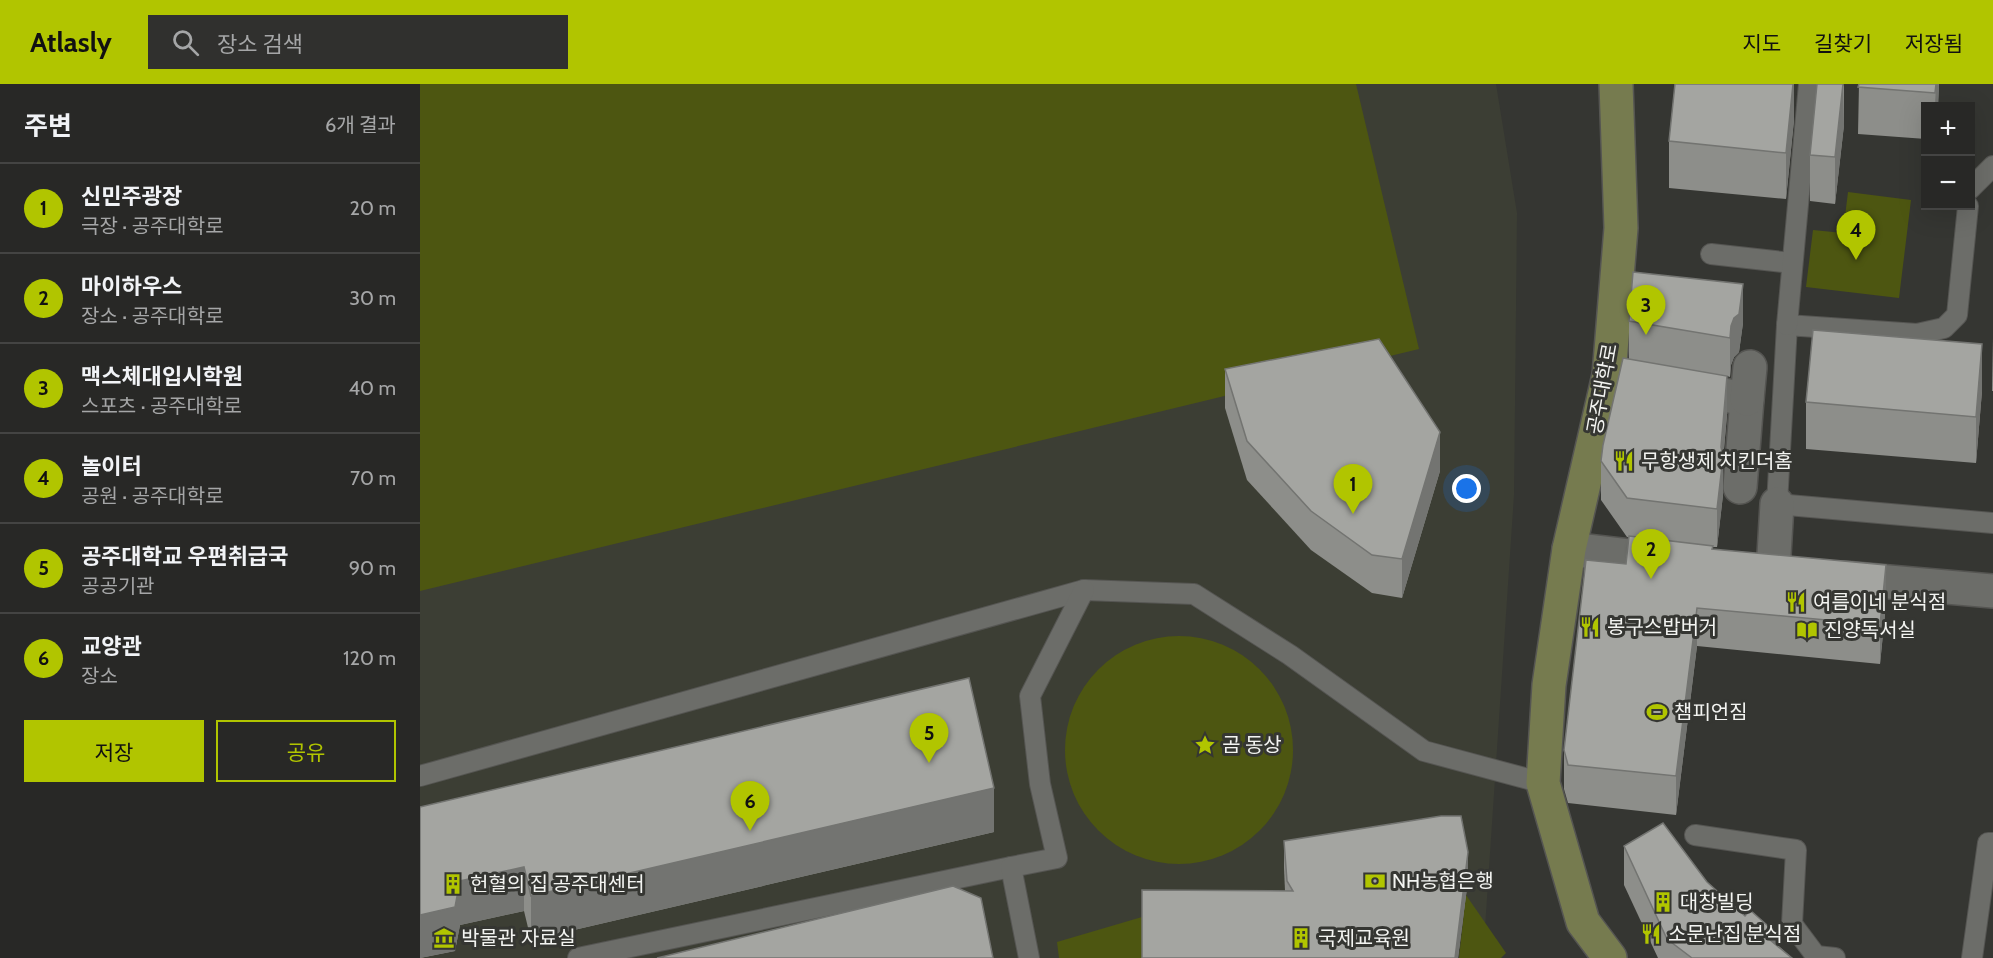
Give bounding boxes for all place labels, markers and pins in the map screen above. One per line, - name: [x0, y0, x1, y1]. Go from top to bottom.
- pin: 4: [1836, 210, 1876, 260]
- pin: 3: [1626, 286, 1666, 335]
- restaurant icon: 무항생제 치킨더홈: [1612, 449, 1636, 473]
- place label: 무항생제 치킨더홈: [1641, 449, 1793, 473]
- pin: 1: [1334, 464, 1372, 514]
- pin: 2: [1632, 530, 1670, 579]
- restaurant icon: 여름이네 분식점: [1784, 590, 1808, 614]
- place label: 여름이네 분식점: [1813, 590, 1946, 614]
- restaurant icon: 봉구스밥버거: [1578, 615, 1602, 639]
- place label: 봉구스밥버거: [1607, 615, 1717, 639]
- library icon: 진양독서실: [1795, 618, 1819, 642]
- place label: 진양독서실: [1824, 618, 1916, 642]
- sports icon: 챔피언짐: [1645, 700, 1669, 724]
- place label: 챔피언짐: [1674, 700, 1748, 724]
- pin: 5: [910, 714, 948, 763]
- place icon: 곰 동상: [1193, 733, 1217, 757]
- place label: 곰 동상: [1222, 733, 1282, 757]
- pin: 6: [730, 782, 770, 831]
- bank icon: NH농협은행: [1363, 869, 1387, 893]
- place label: NH농협은행: [1392, 869, 1494, 893]
- building icon: 헌혈의 집 공주대센터: [441, 872, 465, 896]
- place label: 헌혈의 집 공주대센터: [470, 872, 645, 896]
- building icon: 대창빌딩: [1651, 890, 1675, 914]
- place label: 대창빌딩: [1680, 890, 1754, 914]
- restaurant icon: 소문난집 분식점: [1639, 922, 1663, 946]
- place label: 소문난집 분식점: [1668, 922, 1801, 946]
- museum icon: 박물관 자료실: [432, 926, 456, 950]
- place label: 박물관 자료실: [461, 926, 576, 950]
- building icon: 국제교육원: [1289, 926, 1313, 950]
- place label: 국제교육원: [1318, 926, 1410, 950]

